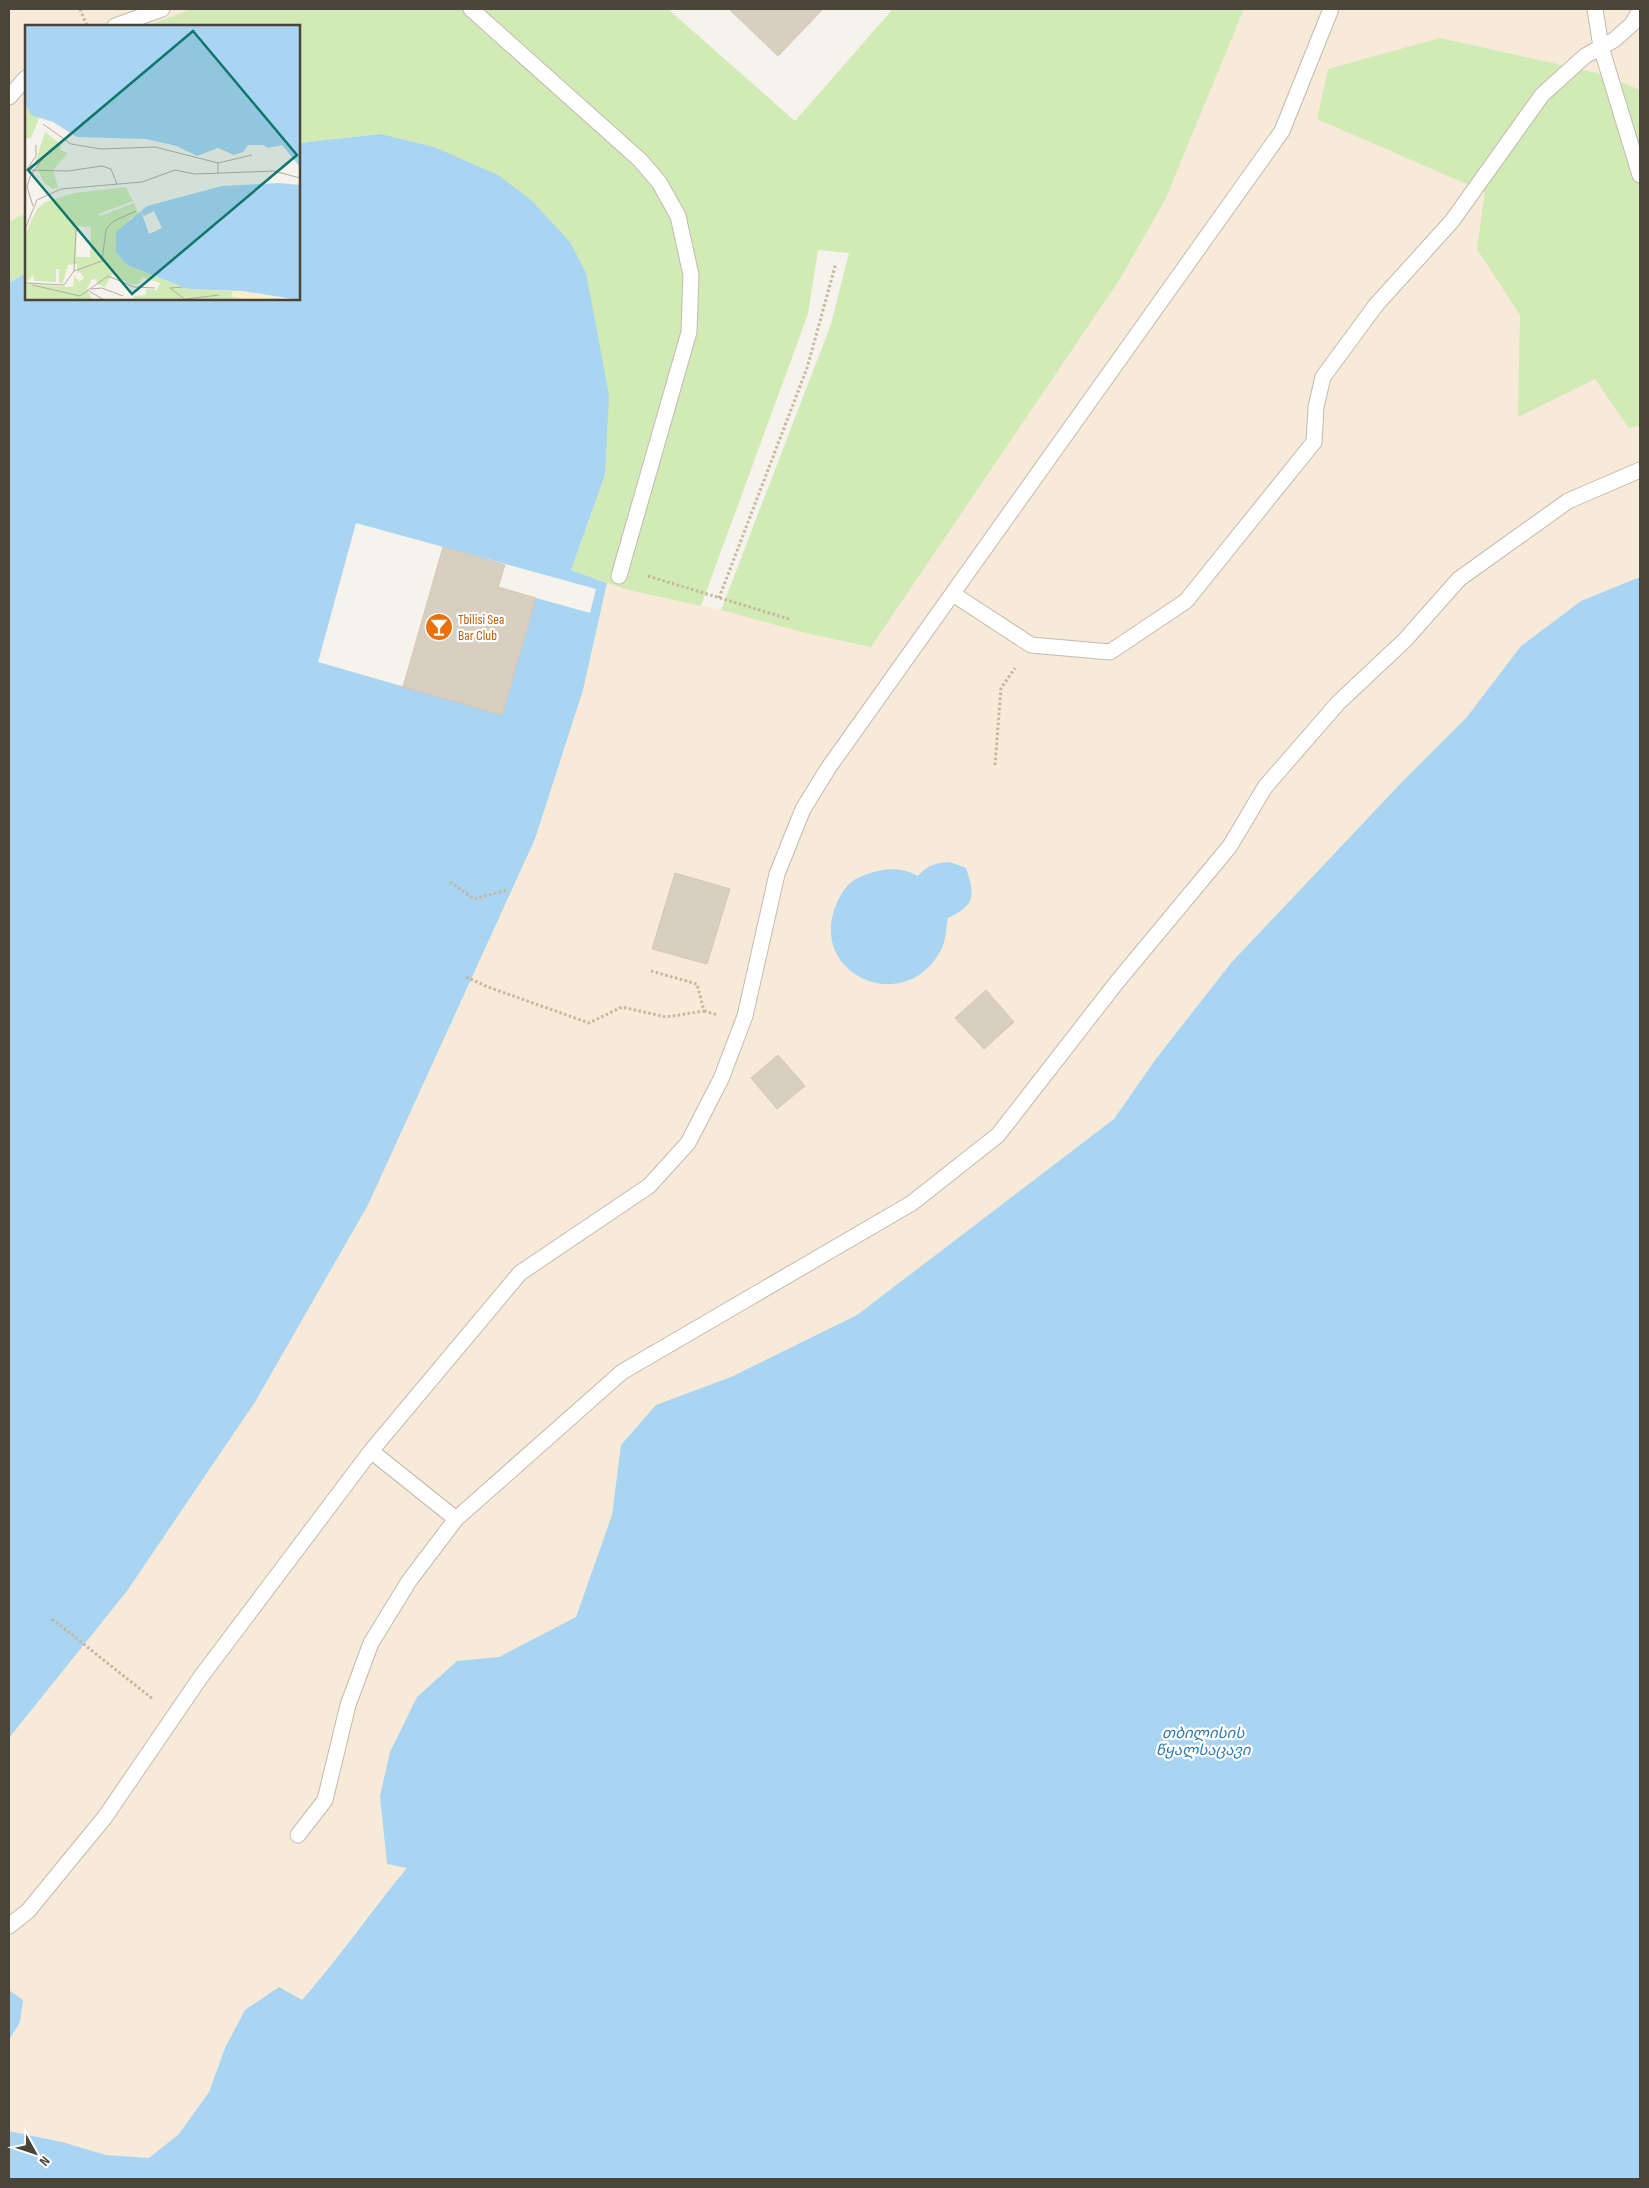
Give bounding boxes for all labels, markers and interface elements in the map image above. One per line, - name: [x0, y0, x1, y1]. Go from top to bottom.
- inset map: [25, 25, 300, 300]
- place label: Tbilisi Sea Bar Club: [458, 611, 504, 644]
- bar icon: Tbilisi Sea Bar Club: [424, 612, 454, 642]
- water label: თბილისის წყალსაცავი: [1156, 1724, 1252, 1760]
- north arrow: [10, 2128, 60, 2178]
- text: N: [36, 2153, 53, 2169]

